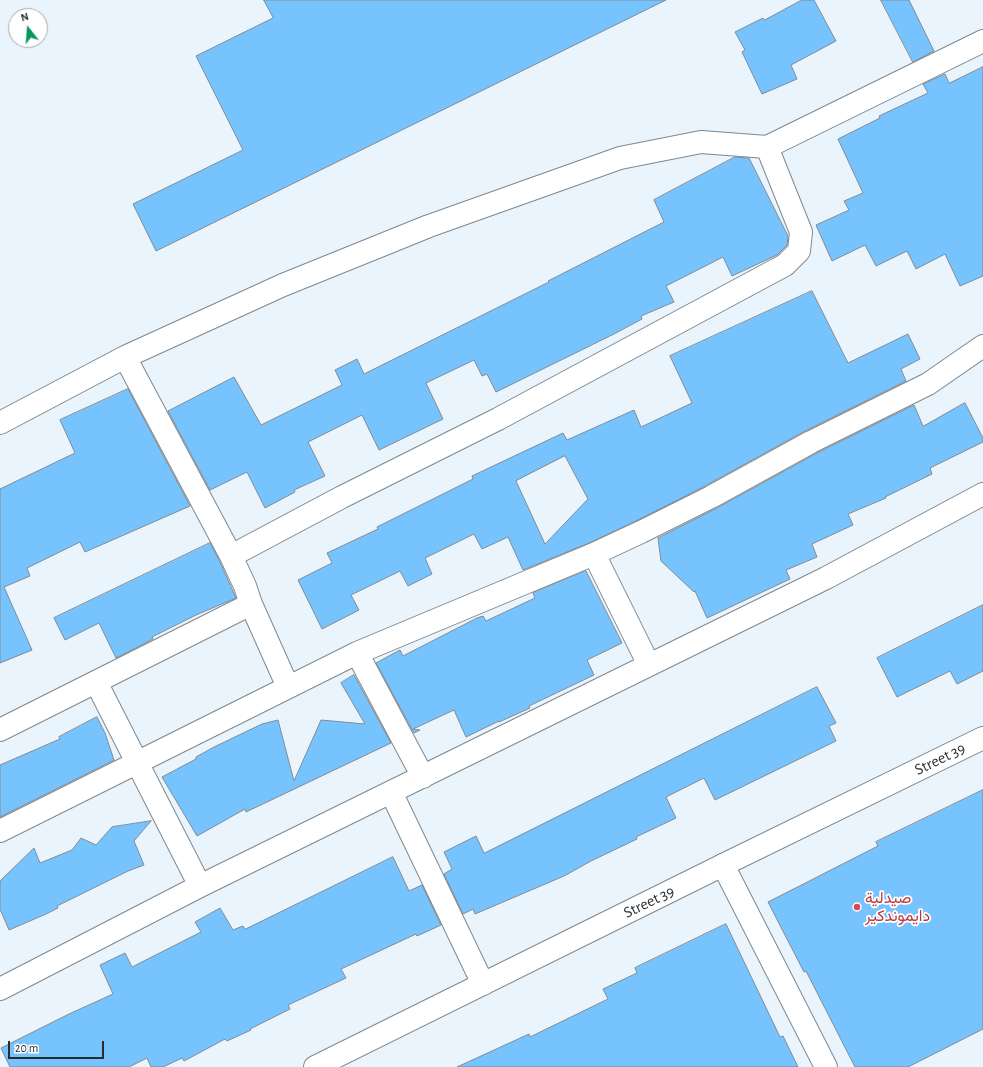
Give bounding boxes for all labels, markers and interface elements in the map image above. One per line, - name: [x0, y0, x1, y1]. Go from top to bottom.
- north arrow: [8, 8, 48, 48]
- text: N: [19, 11, 30, 23]
- street label: Street 39: [911, 738, 969, 780]
- street label: Street 39: [620, 881, 678, 923]
- place label: صيدلية دايموندكير: [865, 888, 930, 926]
- marker: صيدلية دايموندكير: [852, 902, 862, 912]
- scale bar: [10, 1033, 106, 1059]
- text: 20 m: [15, 1042, 38, 1054]

